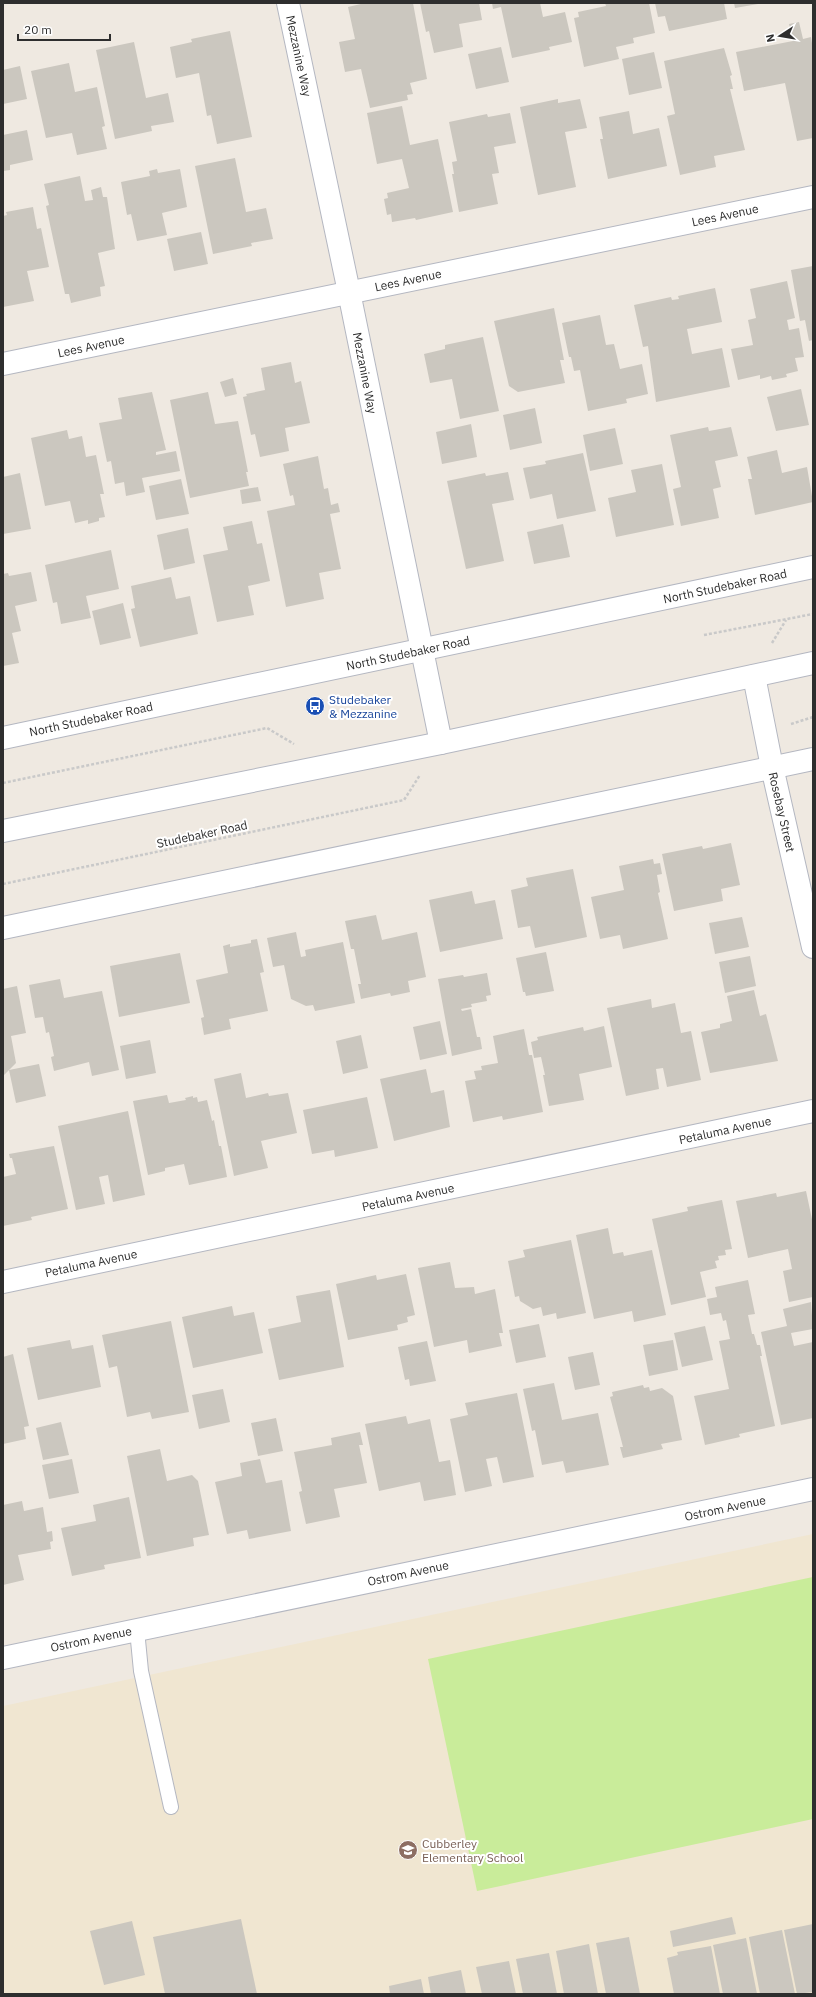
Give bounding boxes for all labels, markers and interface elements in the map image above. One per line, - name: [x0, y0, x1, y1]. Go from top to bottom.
- street label: Mezzanine Way: [283, 14, 315, 98]
- scale bar: [18, 16, 110, 42]
- north arrow: [760, 16, 800, 56]
- text: 20 m: [24, 22, 52, 37]
- text: N: [763, 33, 778, 43]
- street label: Lees Avenue: [690, 201, 760, 229]
- street label: Lees Avenue: [373, 266, 443, 294]
- street label: Mezzanine Way: [350, 331, 380, 415]
- street label: Lees Avenue: [56, 332, 126, 360]
- street label: North Studebaker Road: [662, 566, 788, 606]
- street label: North Studebaker Road: [345, 633, 471, 673]
- place label: Studebaker & Mezzanine: [329, 692, 398, 721]
- bus stop icon: Studebaker & Mezzanine: [304, 695, 326, 717]
- street label: North Studebaker Road: [28, 699, 154, 739]
- street label: Rosebay Street: [766, 771, 798, 853]
- street label: Studebaker Road: [155, 817, 249, 851]
- street label: Petaluma Avenue: [677, 1113, 773, 1147]
- street label: Petaluma Avenue: [360, 1180, 456, 1214]
- street label: Petaluma Avenue: [43, 1246, 139, 1280]
- street label: Ostrom Avenue: [683, 1492, 768, 1524]
- street label: Ostrom Avenue: [366, 1557, 451, 1589]
- street label: Ostrom Avenue: [49, 1623, 134, 1655]
- place label: Cubberley Elementary School: [422, 1836, 523, 1865]
- school or university icon: Cubberley Elementary School: [397, 1839, 419, 1861]

